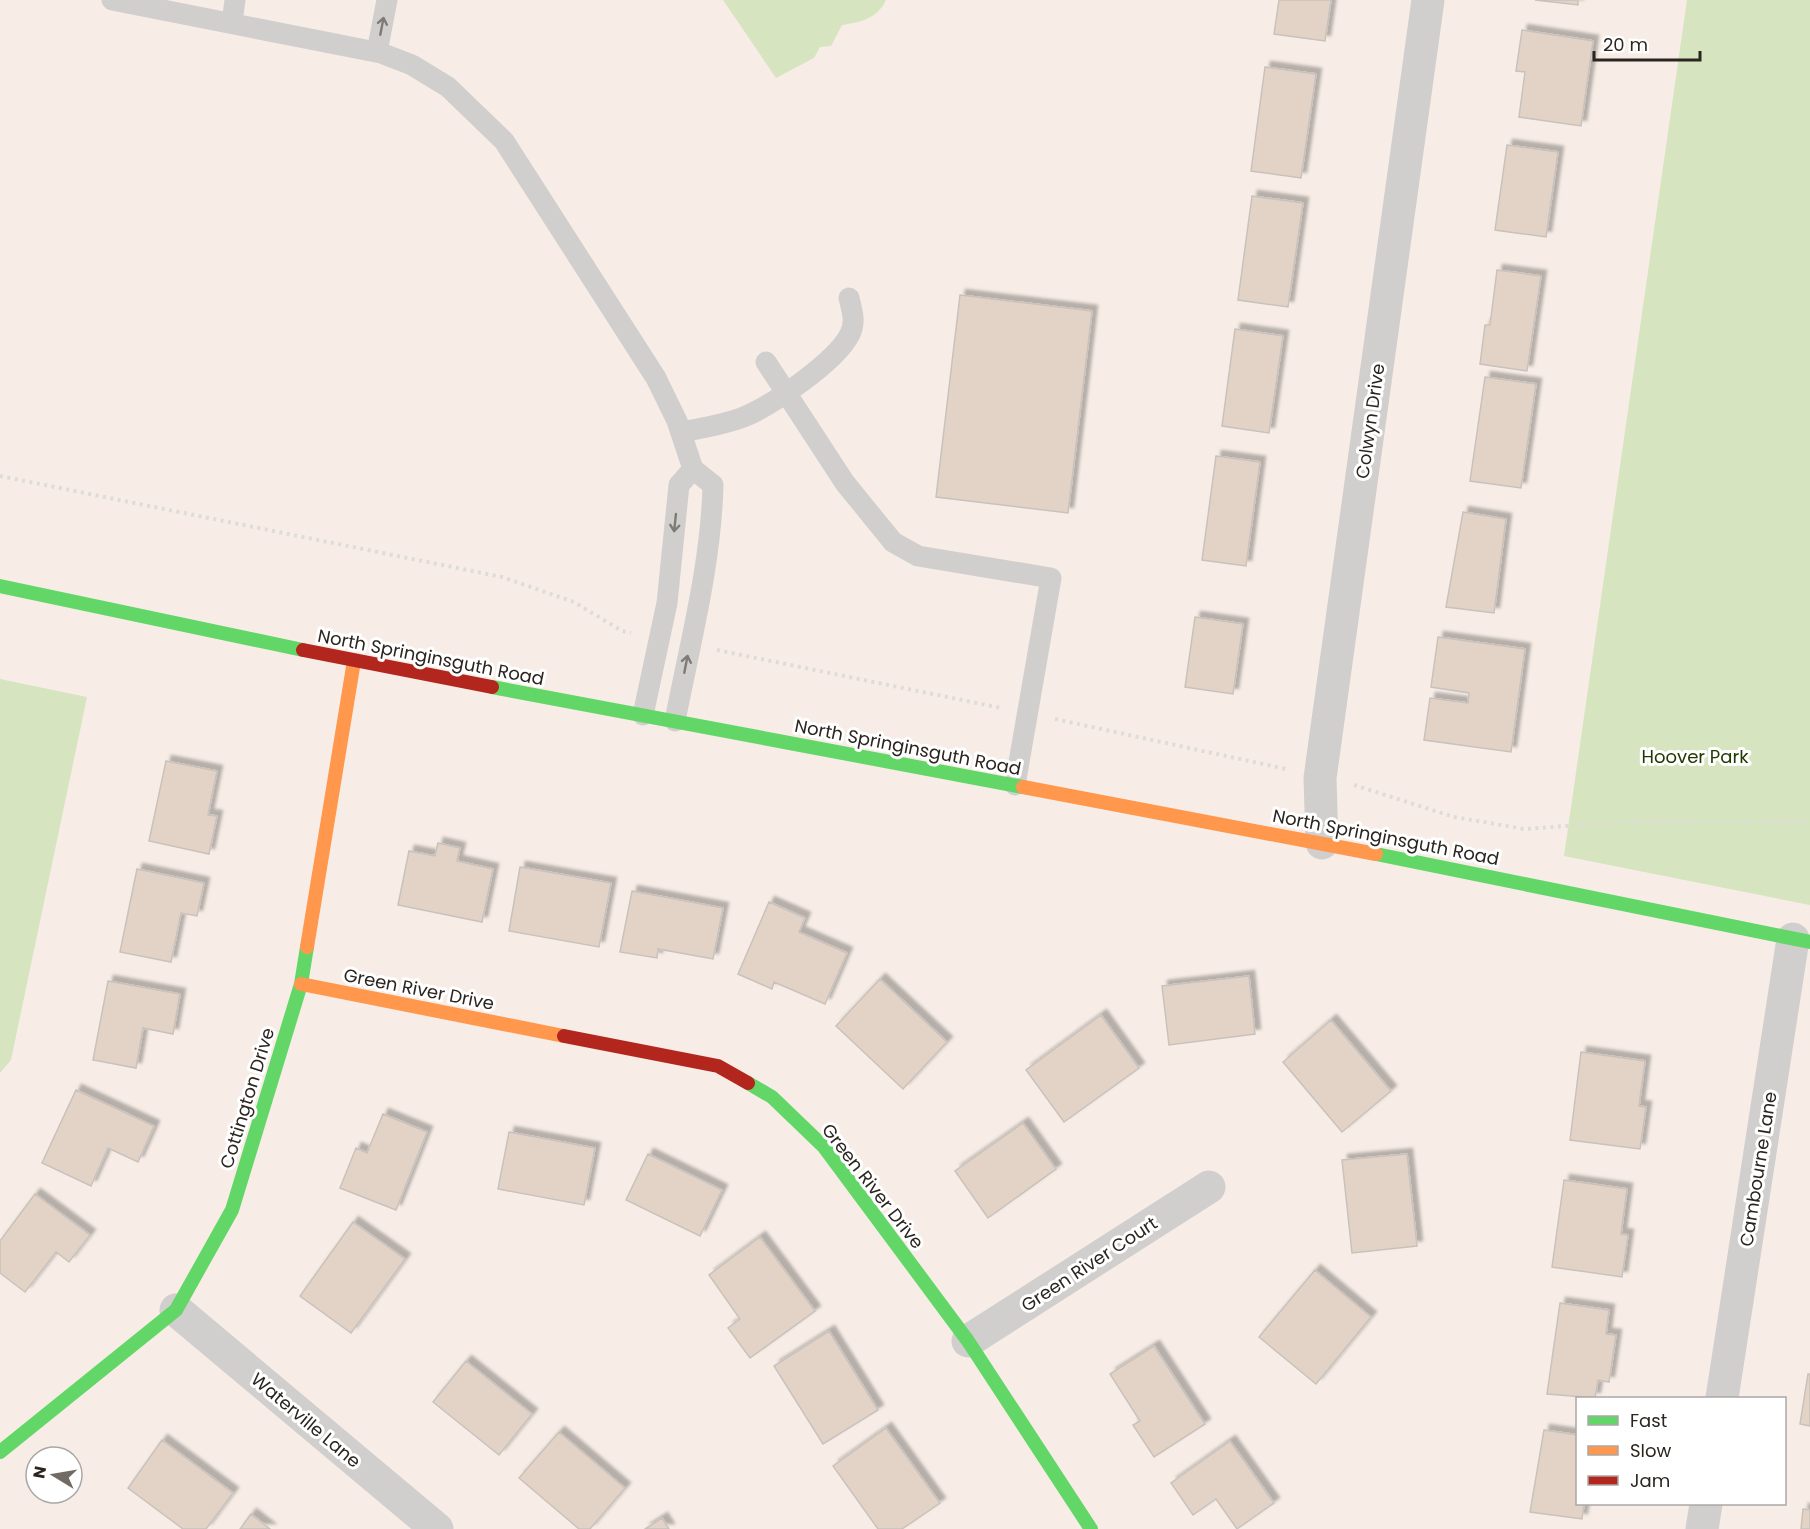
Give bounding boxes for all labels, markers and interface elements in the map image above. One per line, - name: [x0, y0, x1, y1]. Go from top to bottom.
- one-way arrow: [377, 17, 388, 36]
- scale bar: [1594, 24, 1700, 62]
- text: 20 m: [1603, 32, 1648, 57]
- street label: Colwyn Drive: [1350, 362, 1390, 480]
- one-way arrow: [669, 512, 680, 532]
- street label: North Springinsguth Road: [316, 623, 546, 691]
- one-way arrow: [681, 655, 692, 674]
- street label: North Springinsguth Road: [793, 713, 1023, 781]
- park label: Hoover Park: [1642, 744, 1749, 769]
- street label: North Springinsguth Road: [1271, 803, 1501, 871]
- street label: Green River Drive: [342, 962, 496, 1016]
- street label: Cottington Drive: [214, 1024, 280, 1172]
- street label: Cambourne Lane: [1733, 1090, 1783, 1248]
- street label: Green River Drive: [816, 1118, 930, 1254]
- street label: Green River Court: [1016, 1211, 1162, 1317]
- street label: Waterville Lane: [246, 1367, 366, 1473]
- legend: [1576, 1397, 1786, 1505]
- text: Fast: [1630, 1408, 1667, 1433]
- text: Slow: [1630, 1438, 1672, 1463]
- north arrow: [24, 1445, 84, 1505]
- text: N: [27, 1464, 52, 1480]
- text: Jam: [1630, 1468, 1670, 1493]

